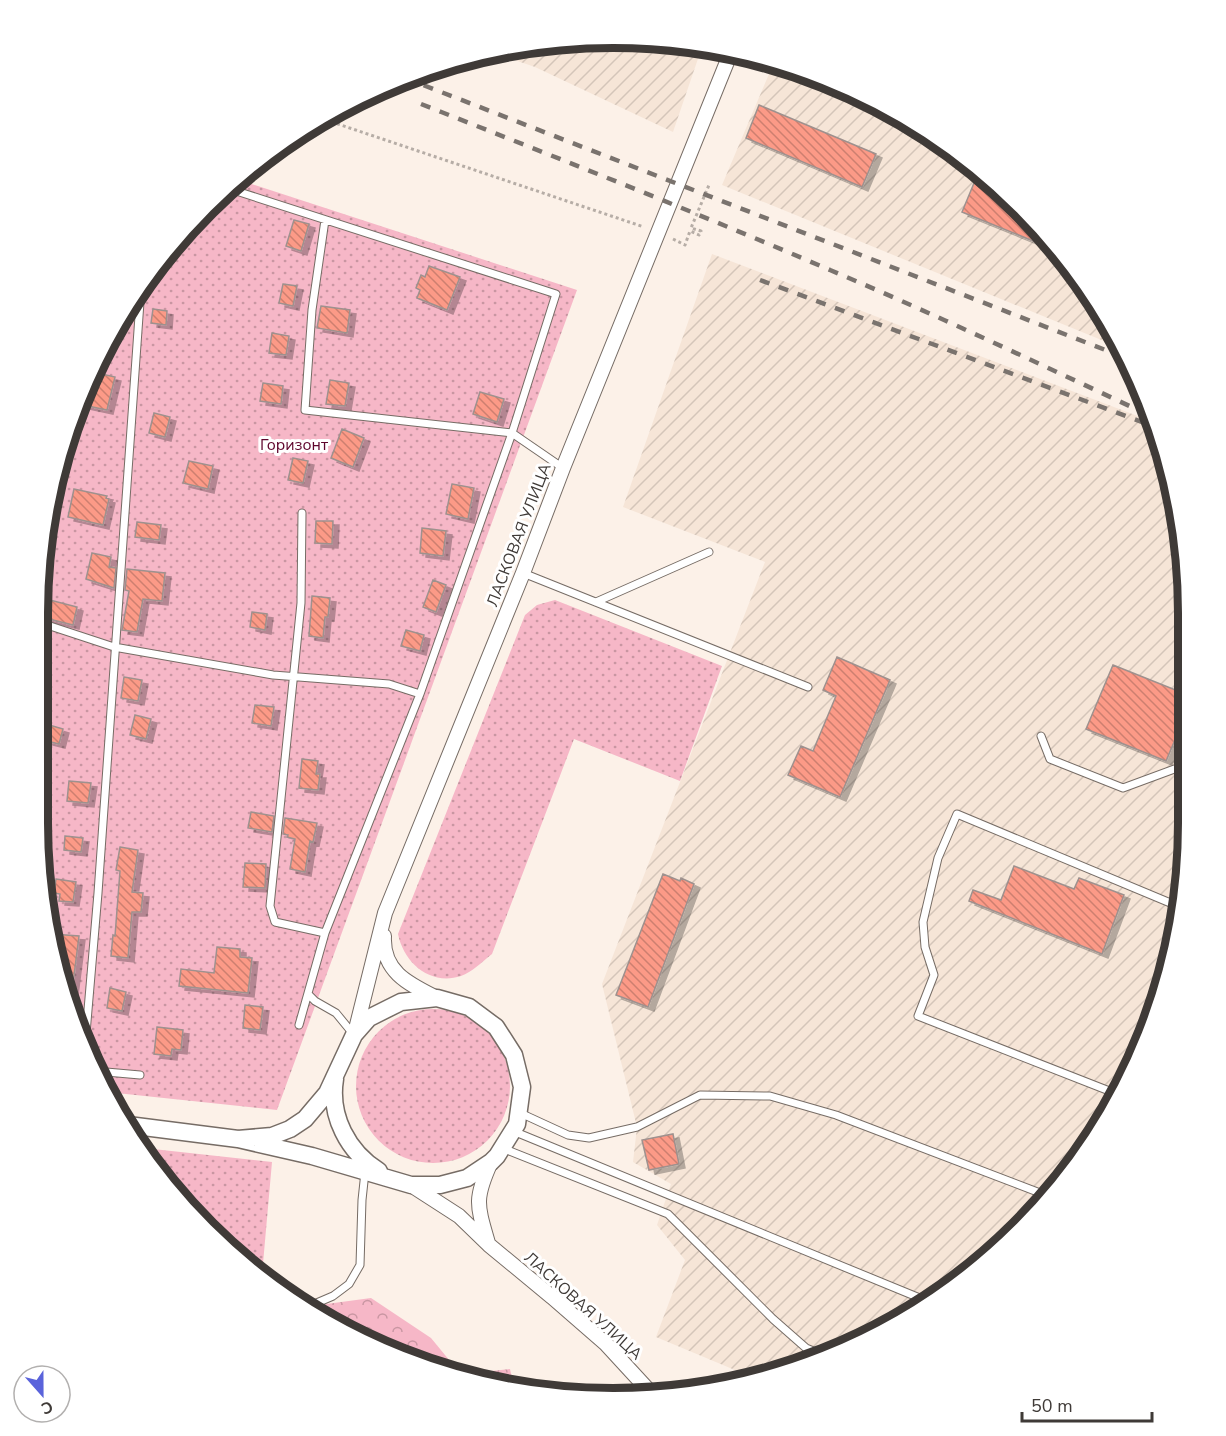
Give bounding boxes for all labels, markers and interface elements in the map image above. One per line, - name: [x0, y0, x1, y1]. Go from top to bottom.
- park label: Горизонт: [260, 434, 329, 456]
- street label: ЛАСКОВАЯ УЛИЦА: [482, 460, 557, 610]
- street label: ЛАСКОВАЯ УЛИЦА: [519, 1247, 647, 1365]
- north arrow: [12, 1364, 72, 1424]
- scale bar: [1022, 1385, 1152, 1423]
- text: 50 m: [1031, 1394, 1073, 1418]
- text: С: [38, 1395, 56, 1419]

